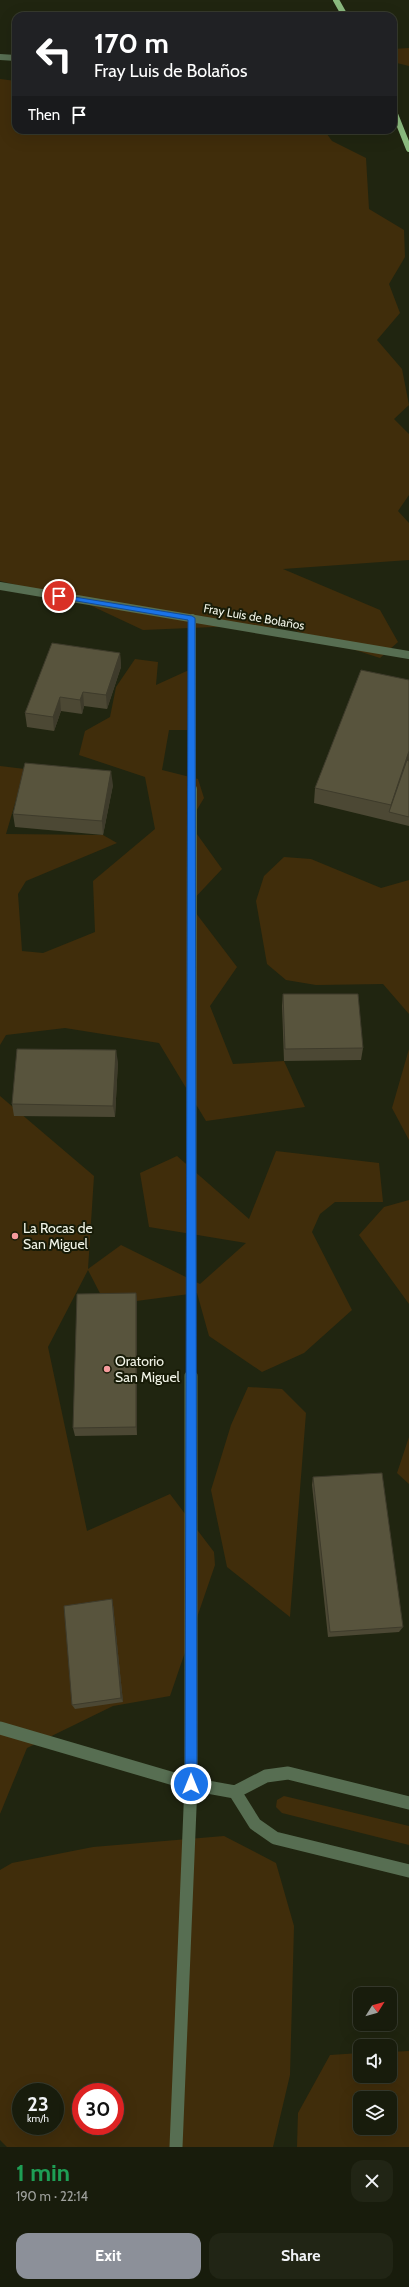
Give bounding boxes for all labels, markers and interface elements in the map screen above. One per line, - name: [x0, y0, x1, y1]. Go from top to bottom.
- text: 170 m: [94, 26, 169, 60]
- icon: left: [28, 28, 80, 80]
- text: Fray Luis de Bolaños: [94, 60, 247, 82]
- icon: arrive: [68, 104, 90, 126]
- text: Then: [28, 106, 60, 124]
- pin: [42, 579, 76, 613]
- icon: arrive: [48, 585, 70, 607]
- street label: Fray Luis de Bolaños: [202, 600, 306, 633]
- place label: La Rocas de San Miguel: [23, 1219, 93, 1253]
- marker: La Rocas de San Miguel: [10, 1231, 20, 1241]
- place label: Oratorio San Miguel: [115, 1352, 181, 1386]
- marker: Oratorio San Miguel: [102, 1364, 112, 1374]
- position arrow: [170, 1763, 212, 1805]
- north arrow: [353, 1987, 397, 2031]
- map controls: [353, 1987, 397, 2135]
- button: sound: [353, 2039, 397, 2083]
- speed limit sign: 30: [72, 2083, 124, 2135]
- button: layers: [353, 2091, 397, 2135]
- text: 23: [27, 2092, 49, 2116]
- text: km/h: [27, 2112, 49, 2125]
- text: 1 min: [16, 2158, 70, 2187]
- button: close: [351, 2160, 393, 2202]
- text: 190 m · 22:14: [16, 2188, 88, 2204]
- button: Exit: [16, 2233, 201, 2279]
- button: Share: [209, 2233, 393, 2279]

